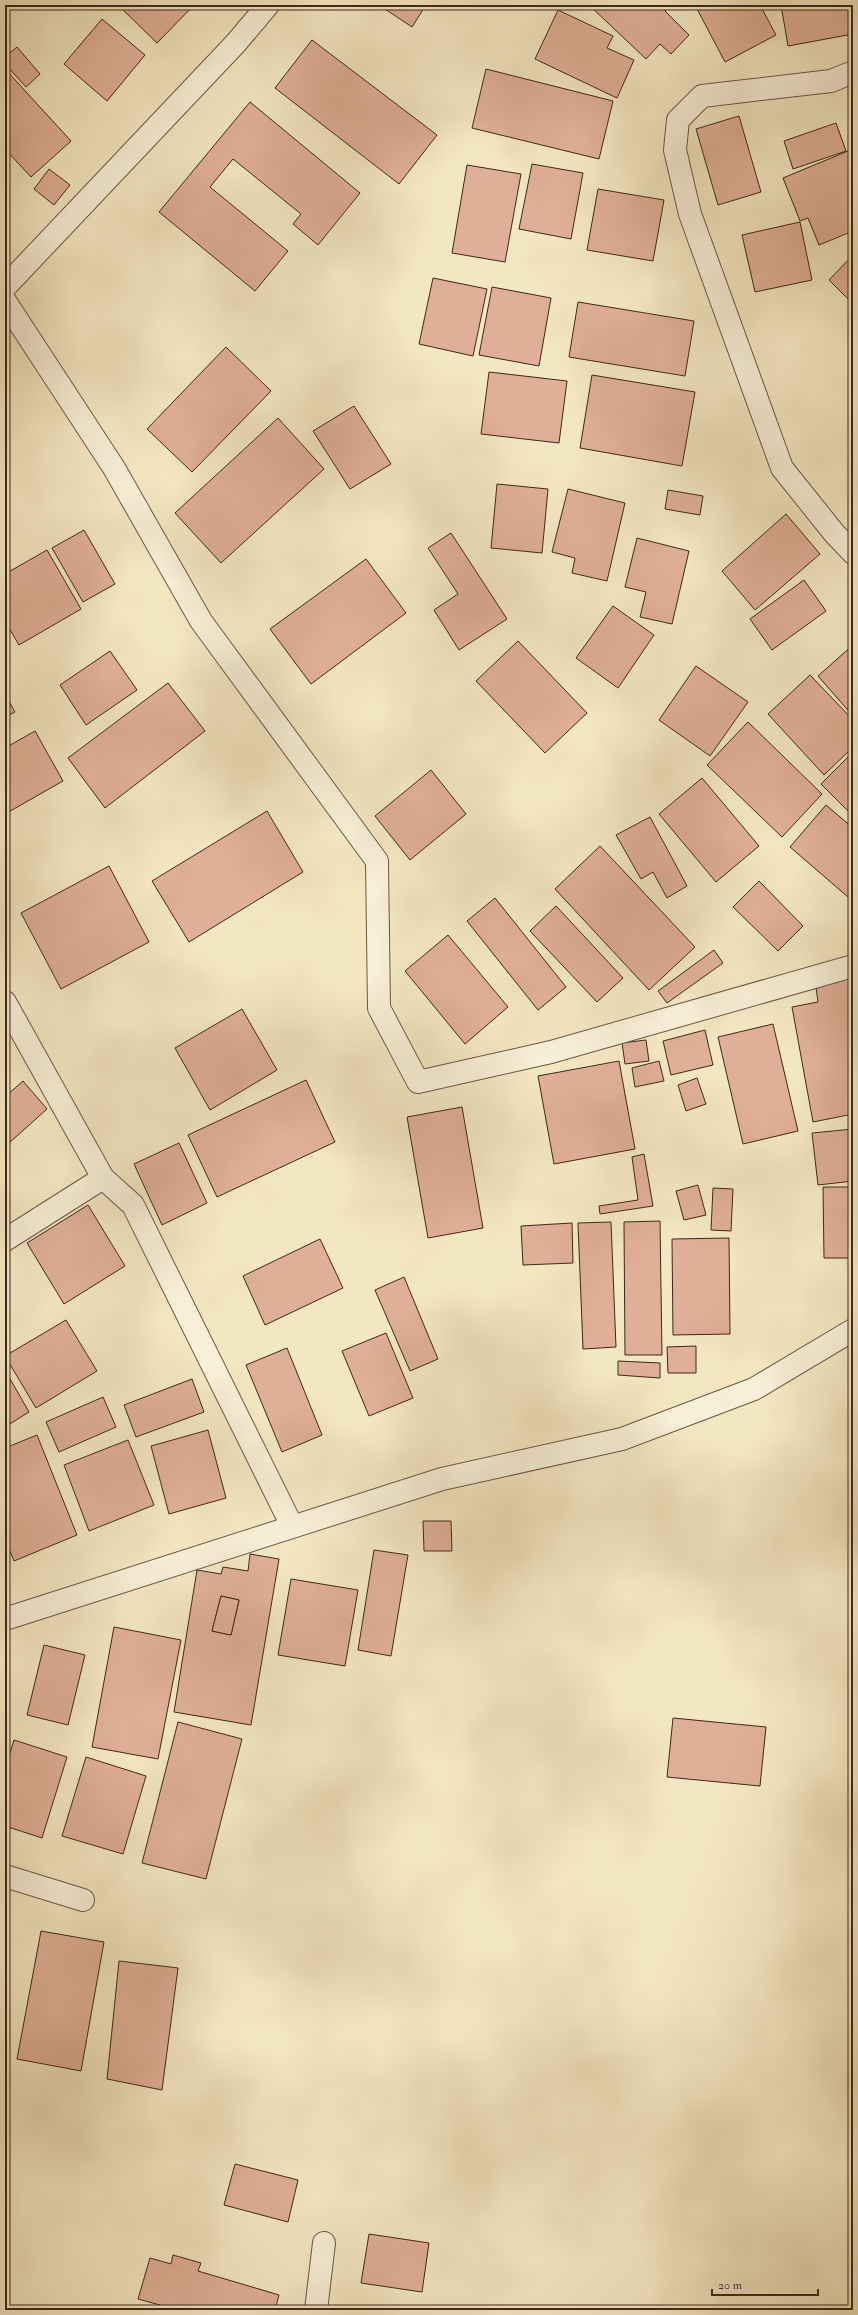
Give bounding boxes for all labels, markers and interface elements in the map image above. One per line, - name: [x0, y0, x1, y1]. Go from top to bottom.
- scale bar: [712, 2271, 818, 2297]
- text: 20 m: [718, 2278, 743, 2293]

